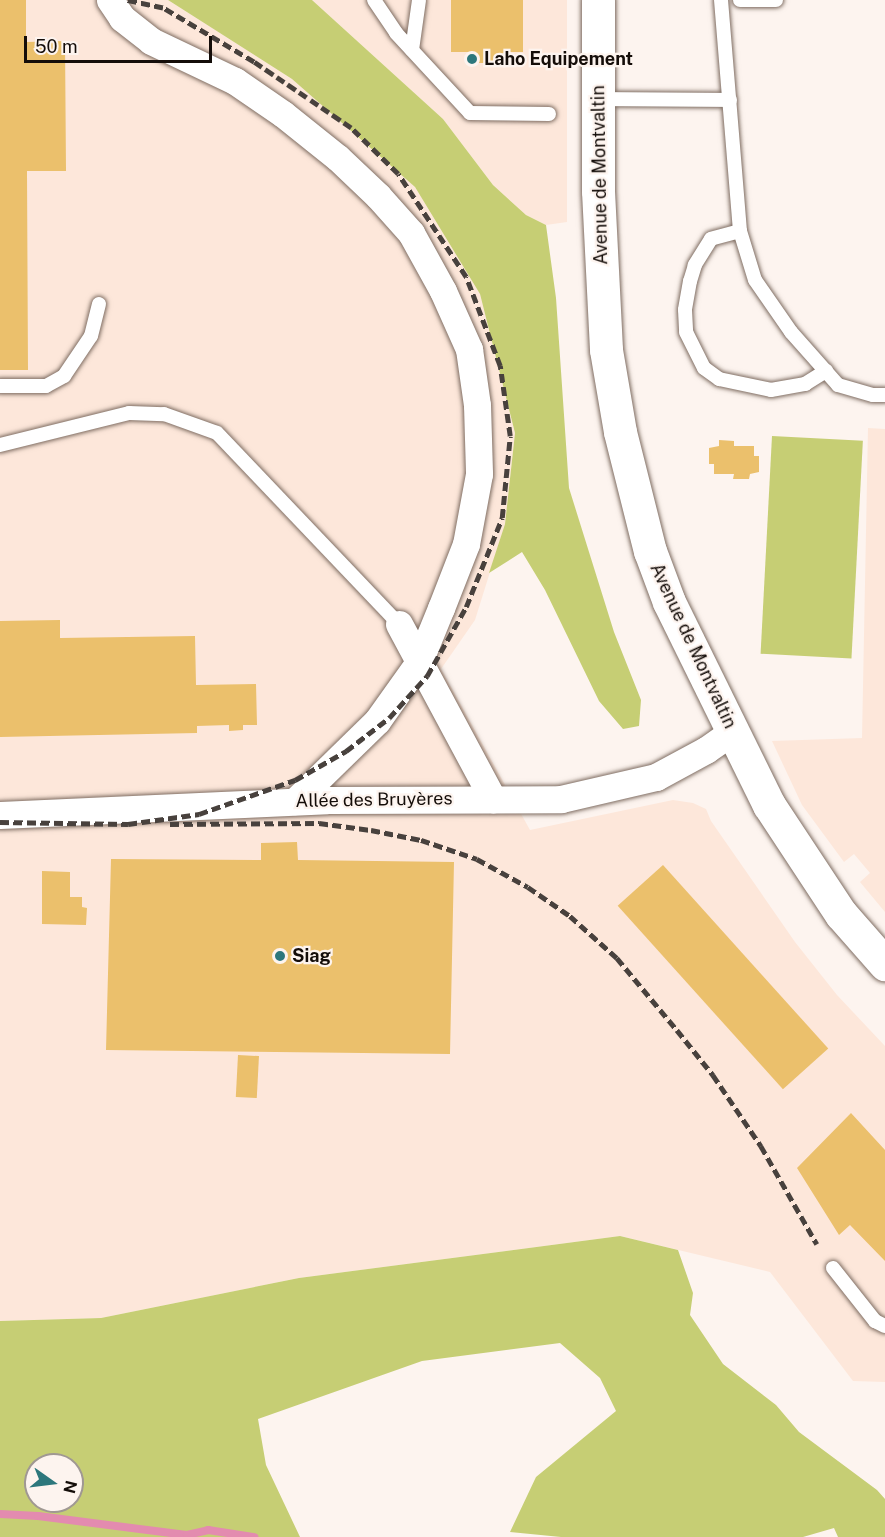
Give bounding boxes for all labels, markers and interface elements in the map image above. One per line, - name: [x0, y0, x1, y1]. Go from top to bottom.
- scale bar: [27, 24, 214, 62]
- text: 50 m: [35, 36, 78, 57]
- place label: Laho Equipement: [484, 48, 633, 70]
- marker: Laho Equipement: [465, 52, 479, 66]
- street label: Avenue de Montvaltin: [588, 85, 612, 265]
- street label: Avenue de Montvaltin: [645, 560, 741, 732]
- street label: Allée des Bruyères: [295, 788, 453, 812]
- place label: Siag: [292, 945, 331, 967]
- marker: Siag: [273, 949, 287, 963]
- north arrow: [24, 1453, 84, 1513]
- text: N: [59, 1479, 81, 1495]

